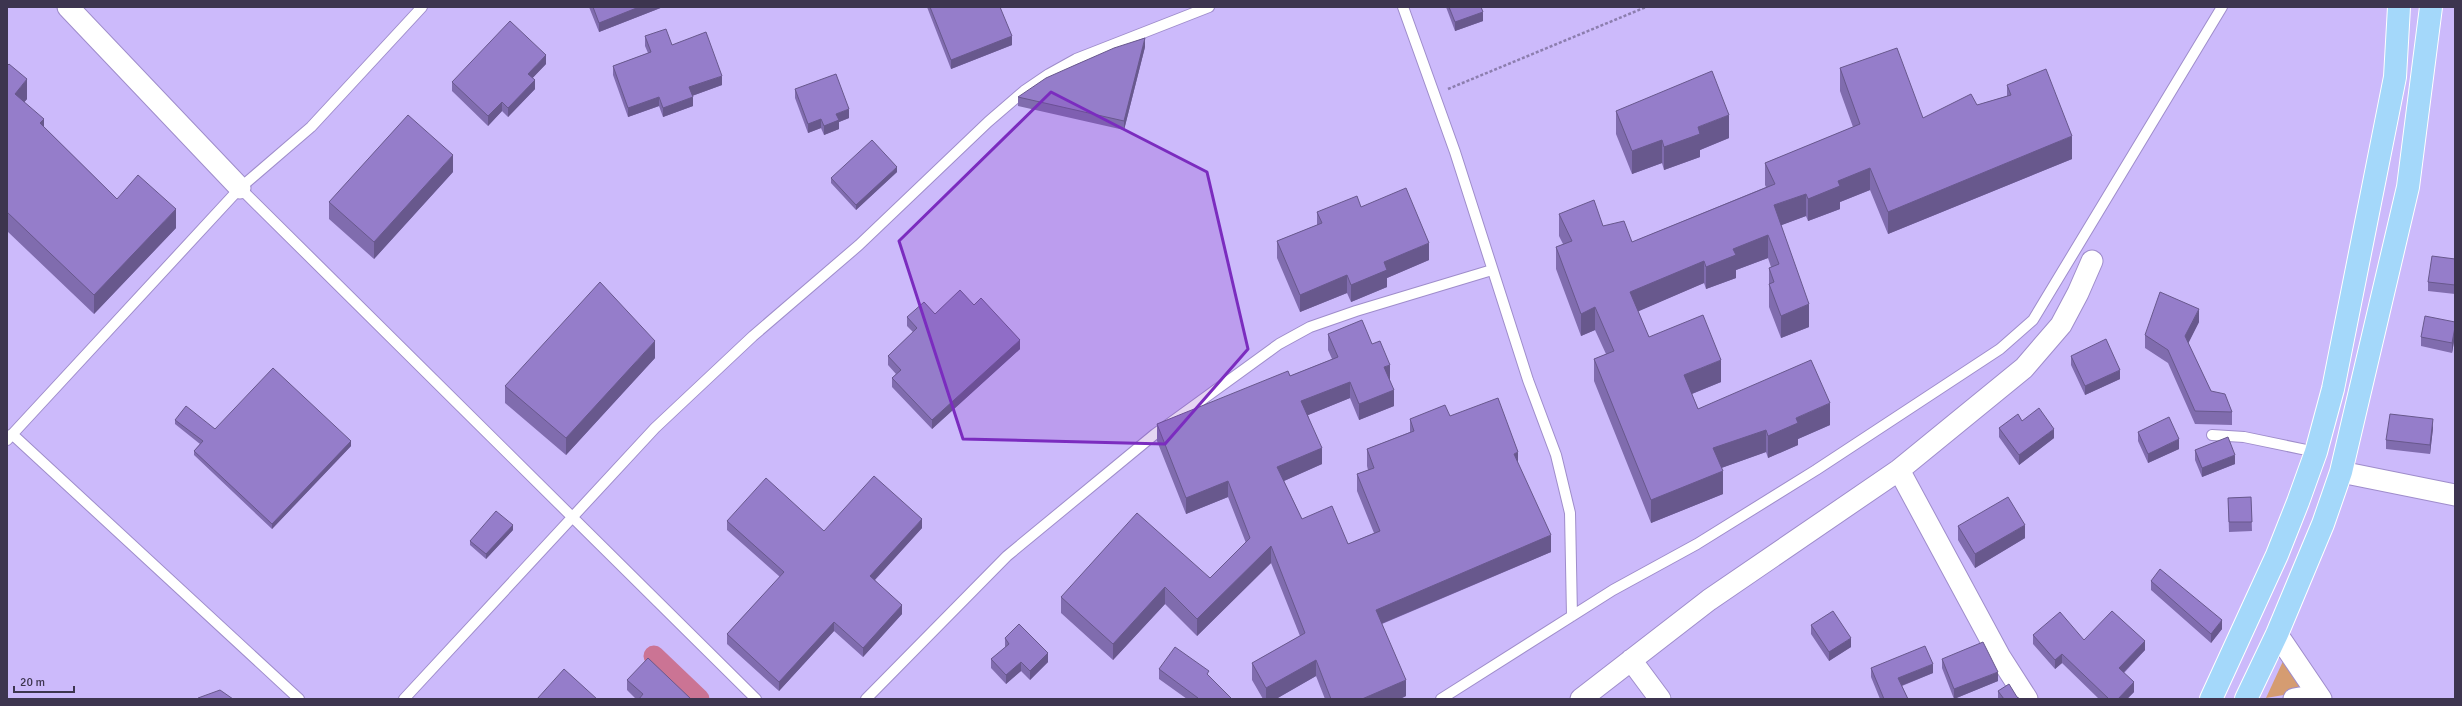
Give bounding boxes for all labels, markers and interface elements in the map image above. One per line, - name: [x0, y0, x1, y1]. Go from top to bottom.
- scale bar: [14, 668, 74, 694]
- text: 20 m: [20, 675, 45, 690]

